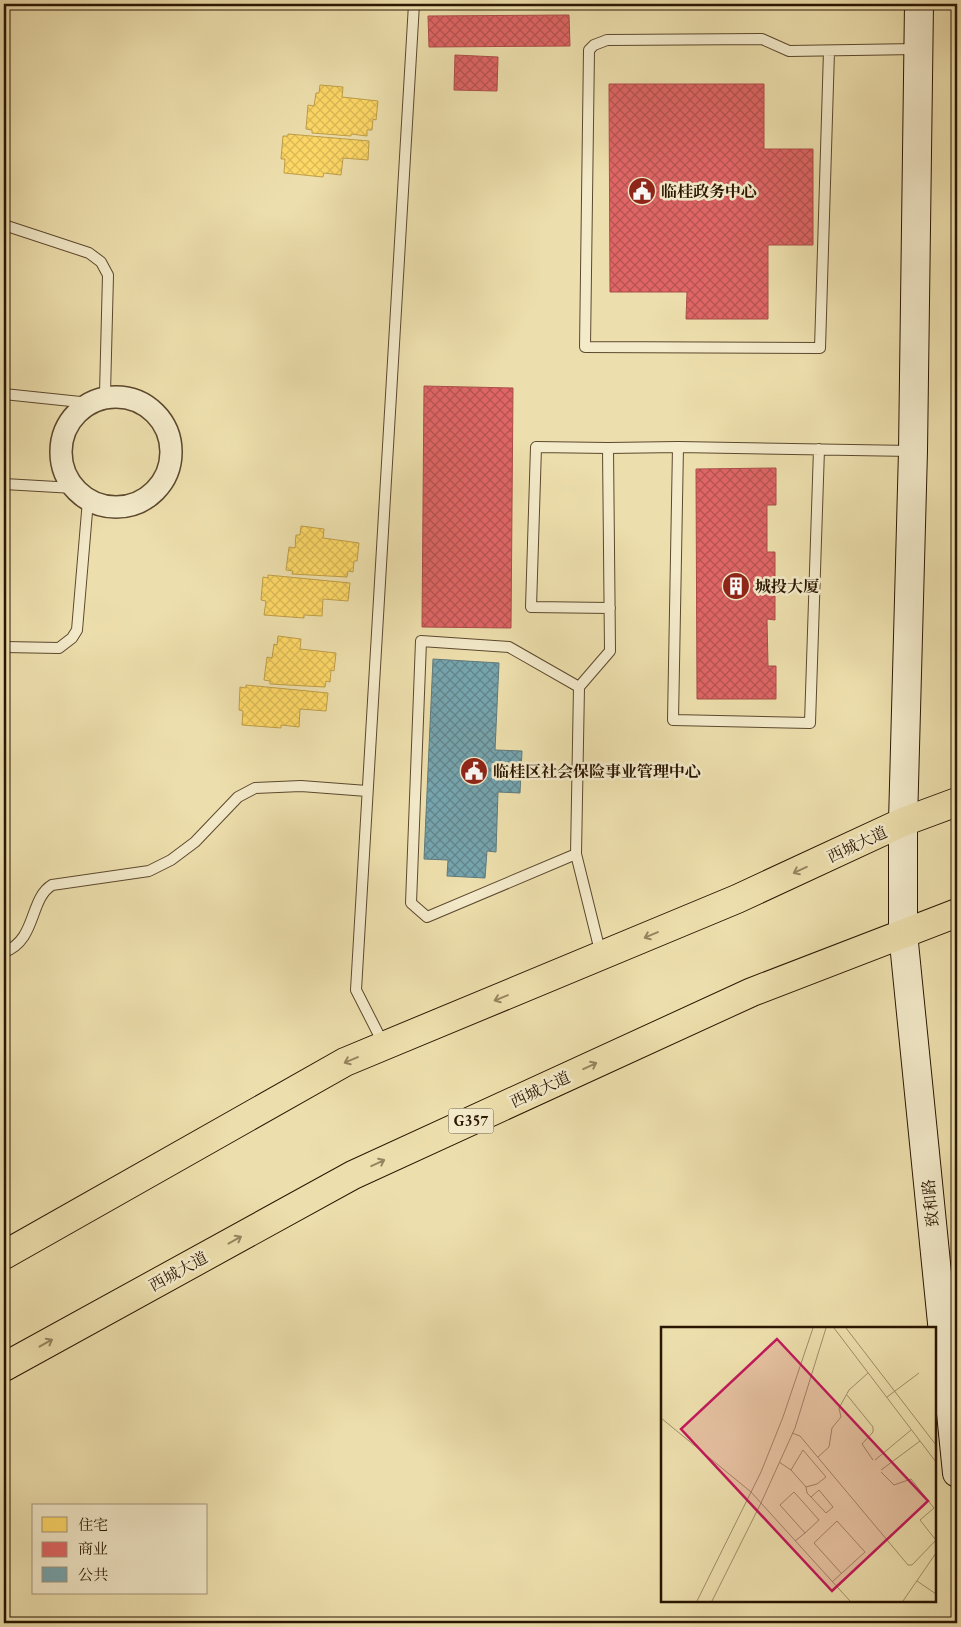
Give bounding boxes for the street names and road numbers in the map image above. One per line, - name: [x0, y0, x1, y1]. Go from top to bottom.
- street label: 西城大道: [824, 821, 891, 867]
- street label: 西城大道: [507, 1066, 574, 1112]
- road number: G357: [448, 1108, 494, 1134]
- street label: 致和路: [918, 1178, 943, 1228]
- street label: 西城大道: [145, 1247, 211, 1296]

